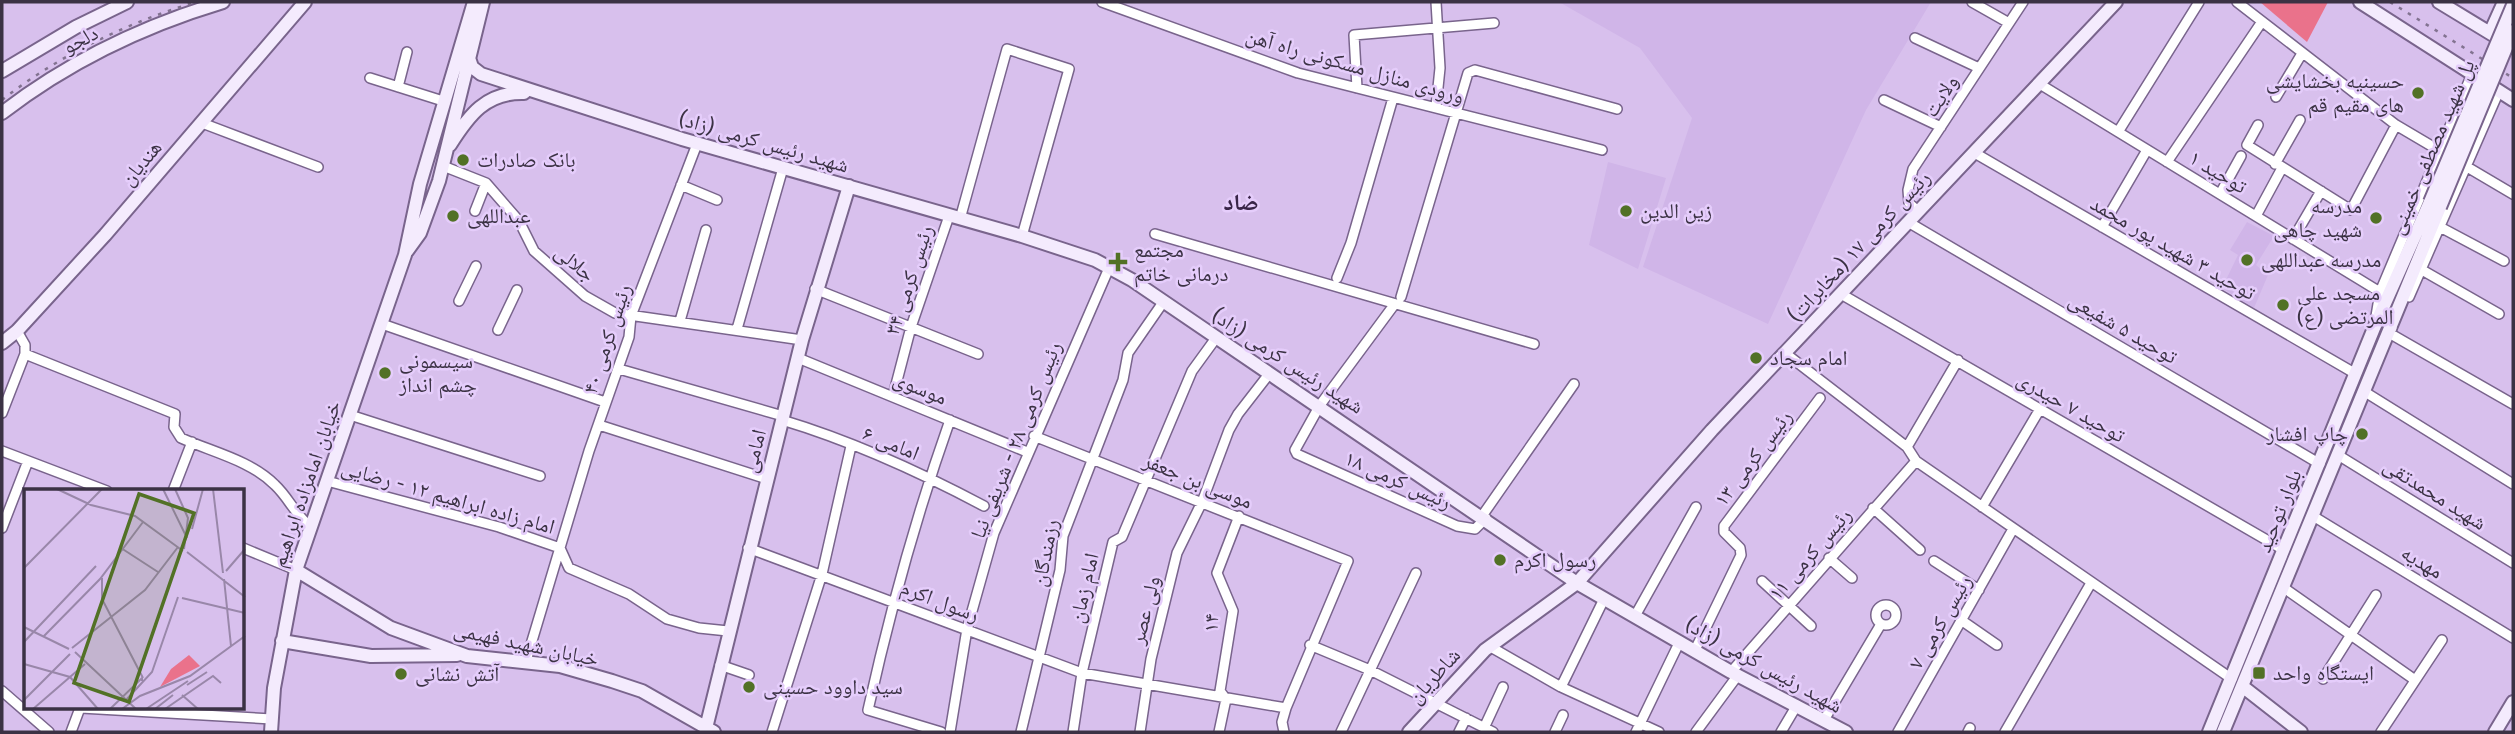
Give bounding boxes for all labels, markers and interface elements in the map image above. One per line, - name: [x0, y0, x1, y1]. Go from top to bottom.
- street label: دلجو: [58, 20, 102, 60]
- street label: ورودی منازل مسکونی راه آهن: [1243, 22, 1467, 110]
- street label: پل شهید مصطفی خمینی: [2383, 56, 2481, 238]
- place label: حسینیه بخشایشی های مقیم قم: [2266, 68, 2404, 119]
- street label: ولایت: [1918, 70, 1964, 122]
- marker: حسینیه بخشایشی های مقیم قم: [2410, 85, 2426, 101]
- street label: شهید رئیس کرمی (زاد): [676, 105, 852, 179]
- street label: هندیان: [114, 135, 168, 191]
- street label: توحید ۱: [2184, 145, 2252, 199]
- place label: بانک صادرات: [477, 147, 576, 173]
- marker: بانک صادرات: [455, 152, 471, 168]
- street label: رئیس کرمی ۱۷ (مخابرات): [1782, 165, 1936, 327]
- district label: ضاد: [1224, 188, 1258, 216]
- street label: توحید ۳ شهيد پور محمد: [2086, 190, 2260, 306]
- place label: مدرسه شهید چاهی: [2273, 193, 2362, 243]
- place label: زین الدین: [1640, 198, 1712, 224]
- place label: عبداللهی: [467, 203, 531, 229]
- marker: زین الدین: [1618, 203, 1634, 219]
- marker: عبداللهی: [445, 208, 461, 224]
- marker: مدرسه شهید چاهی: [2368, 210, 2384, 226]
- street label: رئیس کرمی ۳۴: [879, 222, 939, 338]
- place label: مجتمع درمانی خاتم: [1134, 237, 1228, 288]
- street label: جلالی: [549, 239, 601, 287]
- place label: مدرسه عبداللهی: [2261, 247, 2381, 273]
- marker: مجتمع درمانی خاتم: [1108, 252, 1128, 272]
- marker: مدرسه عبداللهی: [2239, 252, 2255, 268]
- place label: مسجد علی المرتضی (ع): [2297, 280, 2393, 330]
- street label: رئیس کرمی ۴۰: [577, 281, 637, 397]
- street label: توحید ۵ شفیعی: [2064, 286, 2182, 370]
- marker: مسجد علی المرتضی (ع): [2275, 297, 2291, 313]
- street label: شهید رئیس کرمی (زاد): [1207, 302, 1369, 420]
- street label: رئیس کرمی ۲۸ - شریفی نیا: [965, 338, 1067, 542]
- place label: امام سجاد: [1770, 345, 1848, 372]
- place label: سیسمونی چشم انداز: [398, 348, 477, 399]
- marker: امام سجاد: [1748, 350, 1764, 366]
- marker: سیسمونی چشم انداز: [377, 365, 393, 381]
- street label: موسوی: [889, 365, 951, 411]
- street label: توحید ۷ حیدری: [2012, 366, 2130, 448]
- street label: خیابان امامزاده ابراهیم: [265, 397, 348, 571]
- street label: رئیس کرمی ۱۳: [1708, 405, 1798, 511]
- street label: امامی ۶: [859, 420, 923, 466]
- place label: چاپ افشار: [2265, 421, 2348, 447]
- marker: چاپ افشار: [2354, 426, 2370, 442]
- street label: امامی: [736, 427, 772, 475]
- street label: رئیس کرمی ۱۸: [1341, 445, 1455, 515]
- street label: موسی بن جعفر: [1139, 447, 1256, 515]
- street label: شهید محمدتقی: [2379, 452, 2491, 536]
- street label: امام زاده ابراهیم ۱۲ - رضایی: [338, 454, 558, 541]
- street label: بلوار توحید: [2251, 466, 2307, 556]
- inset map: [24, 489, 245, 710]
- street label: رئیس کرمی ۱۱: [1763, 502, 1857, 606]
- street label: رزمندگان: [1026, 517, 1064, 589]
- street label: مهدیه: [2396, 539, 2448, 585]
- place label: رسول اکرم: [1514, 547, 1596, 574]
- street label: امام زمان: [1063, 550, 1106, 626]
- marker: رسول اکرم: [1492, 552, 1508, 568]
- street label: رئیس کرمی ۷: [1903, 570, 1977, 674]
- street label: ولی عصر: [1124, 573, 1166, 648]
- street label: رسول اکرم: [897, 574, 983, 629]
- street label: شهید رئیس کرمی (زاد): [1681, 611, 1847, 719]
- street label: ۱۴: [1198, 613, 1224, 633]
- street label: خیابان شهید فهیمی: [451, 616, 601, 672]
- street label: شاطریان: [1402, 643, 1466, 709]
- place label: ایستگاه واحد: [2273, 660, 2374, 686]
- place label: آتش نشانی: [415, 661, 500, 687]
- marker: ایستگاه واحد: [2251, 665, 2267, 681]
- marker: آتش نشانی: [393, 666, 409, 682]
- place label: سید داوود حسینی: [763, 674, 903, 700]
- marker: سید داوود حسینی: [741, 679, 757, 695]

